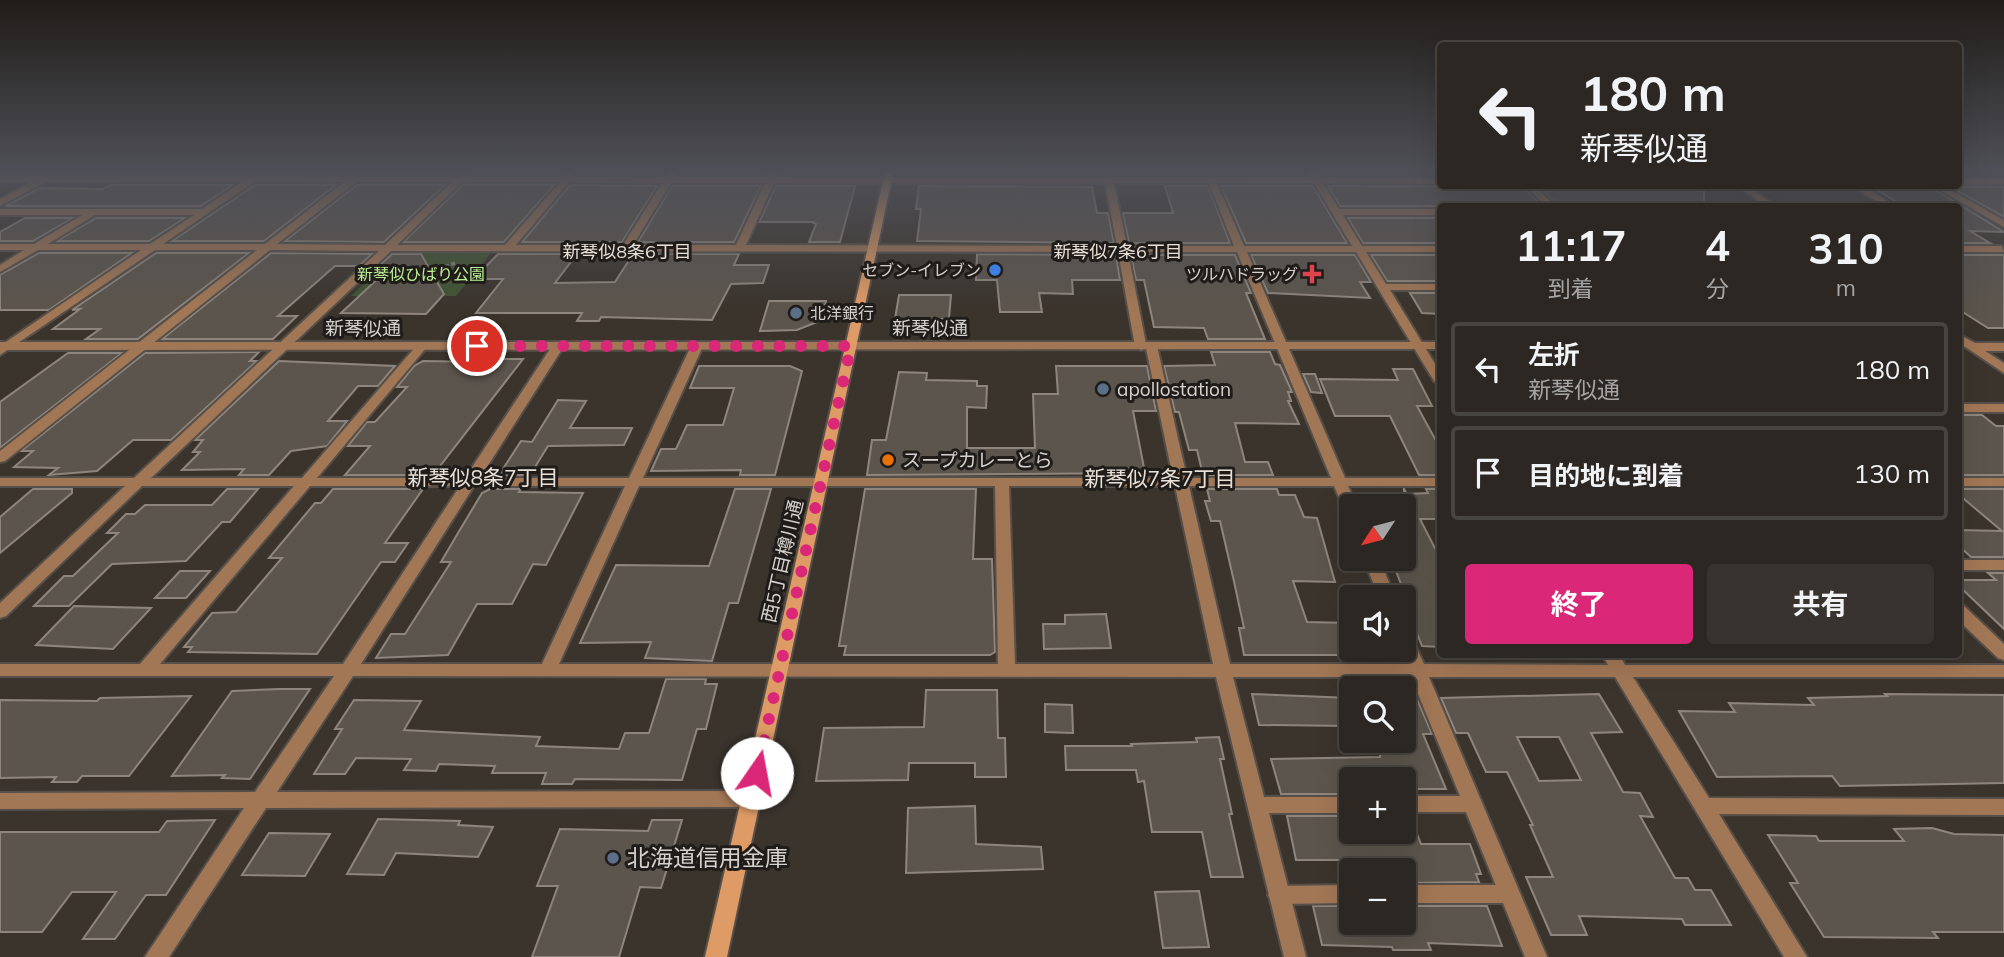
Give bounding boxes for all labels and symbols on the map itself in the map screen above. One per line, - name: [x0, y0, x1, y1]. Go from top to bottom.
- district label: 新琴似8条6丁目: [562, 240, 692, 263]
- district label: 新琴似7条6丁目: [1053, 240, 1183, 263]
- place label: セブン-イレブン: [862, 260, 981, 280]
- marker: セブン-イレブン: [987, 262, 1003, 278]
- park label: 新琴似ひばり公園: [357, 264, 485, 284]
- place label: ツルハドラッグ: [1186, 264, 1298, 284]
- marker: ツルハドラッグ: [1304, 266, 1320, 282]
- place label: 北洋銀行: [810, 303, 874, 323]
- marker: 北洋銀行: [788, 305, 804, 321]
- street label: 新琴似通: [325, 316, 401, 340]
- pin: [447, 316, 507, 376]
- street label: 新琴似通: [892, 316, 968, 340]
- place label: apollostation: [1117, 377, 1231, 401]
- marker: apollostation: [1095, 381, 1111, 397]
- place label: スープカレーとら: [902, 448, 1053, 472]
- marker: スープカレーとら: [880, 452, 896, 468]
- district label: 新琴似8条7丁目: [407, 464, 559, 490]
- district label: 新琴似7条7丁目: [1084, 465, 1236, 491]
- north arrow: [1339, 494, 1416, 570]
- street label: 西5丁目樽川通: [756, 497, 808, 625]
- position arrow: [720, 736, 794, 810]
- place label: 北海道信用金庫: [627, 843, 788, 872]
- marker: 北海道信用金庫: [605, 850, 621, 866]

